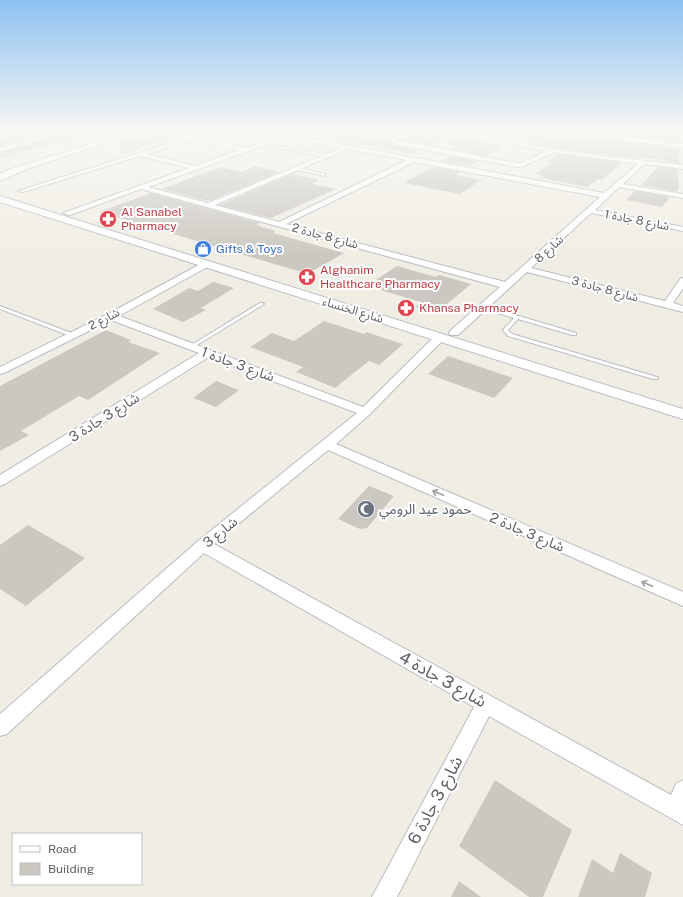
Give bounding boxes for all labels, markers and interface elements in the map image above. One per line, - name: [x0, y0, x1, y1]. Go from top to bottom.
- place label: Al Sanabel Pharmacy: [121, 205, 182, 233]
- street label: شارع 8 جادة 1: [603, 207, 671, 235]
- pharmacy icon: Al Sanabel Pharmacy: [98, 209, 118, 229]
- street label: شارع 8 جادة 2: [290, 220, 360, 254]
- street label: شارع 8: [532, 232, 568, 267]
- shop icon: Gifts & Toys: [193, 239, 213, 259]
- place label: Gifts & Toys: [216, 242, 283, 256]
- place label: Alghanim Healthcare Pharmacy: [320, 263, 441, 291]
- pharmacy icon: Alghanim Healthcare Pharmacy: [297, 267, 317, 287]
- street label: شارع 8 جادة 3: [570, 273, 640, 307]
- street label: شارع الخنساء: [320, 294, 385, 328]
- pharmacy icon: Khansa Pharmacy: [396, 298, 416, 318]
- place label: Khansa Pharmacy: [419, 301, 520, 315]
- street label: شارع 2: [86, 305, 123, 335]
- street label: شارع 3 جادة 1: [198, 343, 277, 387]
- street label: شارع 3 جادة 3: [66, 389, 144, 447]
- one-way arrow: [432, 489, 444, 497]
- mosque icon: حمود عيد الرومي: [356, 499, 376, 519]
- place label: حمود عيد الرومي: [379, 501, 472, 520]
- street label: شارع 3 جادة 2: [486, 509, 567, 558]
- street label: شارع 3: [200, 513, 242, 553]
- one-way arrow: [642, 580, 654, 587]
- street label: شارع 3 جادة 4: [394, 647, 490, 714]
- street label: شارع 3 جادة 6: [403, 753, 469, 849]
- legend: [12, 833, 142, 885]
- text: Road: [48, 842, 76, 856]
- text: Building: [48, 862, 94, 876]

